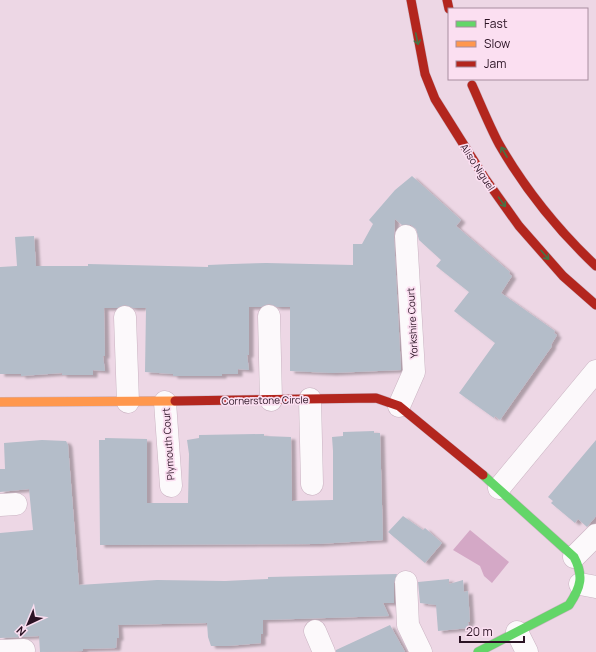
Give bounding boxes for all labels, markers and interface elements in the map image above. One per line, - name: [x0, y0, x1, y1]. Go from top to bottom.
- legend: [448, 8, 588, 80]
- text: Fast: [484, 15, 508, 32]
- one-way arrow: [413, 32, 421, 45]
- text: Slow: [484, 35, 510, 52]
- text: Jam: [484, 55, 506, 72]
- street label: Aliso Niguel: [458, 141, 498, 193]
- one-way arrow: [500, 146, 508, 158]
- one-way arrow: [497, 196, 506, 207]
- one-way arrow: [540, 250, 549, 261]
- street label: Yorkshire Court: [403, 287, 421, 359]
- street label: Cornerstone Circle: [221, 392, 309, 408]
- street label: Plymouth Court: [158, 407, 178, 481]
- north arrow: [8, 604, 48, 644]
- scale bar: [460, 618, 524, 644]
- text: N: [13, 623, 29, 640]
- text: 20 m: [466, 623, 493, 640]

